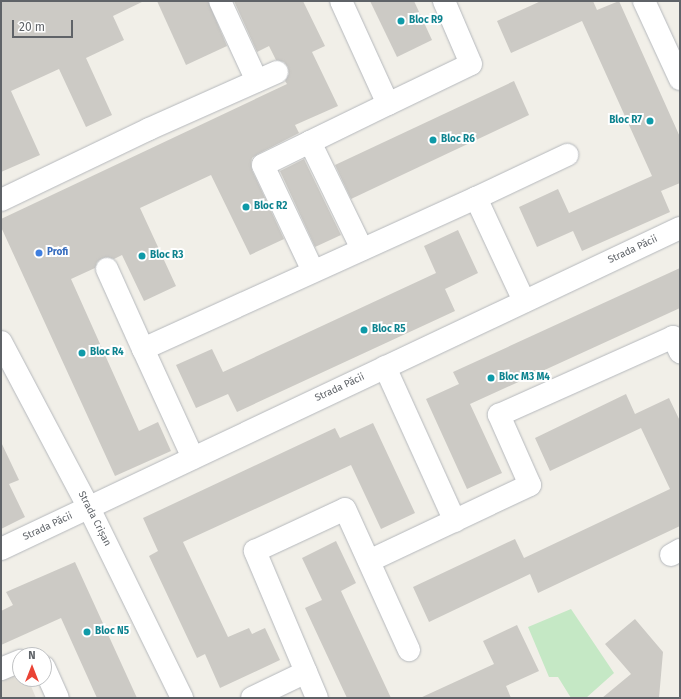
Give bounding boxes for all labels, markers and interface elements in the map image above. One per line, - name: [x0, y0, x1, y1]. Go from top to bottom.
- scale bar: [14, 12, 75, 38]
- place label: Bloc R9: [409, 15, 443, 27]
- marker: Bloc R9: [396, 16, 406, 26]
- text: 20 m: [19, 20, 45, 34]
- place label: Bloc R7: [609, 115, 642, 127]
- marker: Bloc R7: [645, 116, 655, 126]
- place label: Bloc R6: [441, 134, 475, 146]
- marker: Bloc R6: [428, 135, 438, 145]
- place label: Bloc R2: [254, 201, 287, 213]
- marker: Bloc R2: [241, 202, 251, 212]
- street label: Strada Păcii: [606, 233, 660, 267]
- place label: Profi: [47, 247, 68, 259]
- marker: Profi: [34, 248, 44, 258]
- place label: Bloc R3: [150, 250, 183, 262]
- marker: Bloc R3: [137, 251, 147, 261]
- place label: Bloc R5: [372, 324, 406, 336]
- marker: Bloc R5: [359, 325, 369, 335]
- place label: Bloc R4: [90, 347, 124, 359]
- marker: Bloc R4: [77, 348, 87, 358]
- street label: Strada Păcii: [313, 371, 367, 405]
- place label: Bloc M3 M4: [499, 372, 550, 384]
- marker: Bloc M3 M4: [486, 373, 496, 383]
- street label: Strada Crișan: [75, 490, 113, 548]
- street label: Strada Păcii: [21, 510, 75, 544]
- place label: Bloc N5: [95, 626, 129, 638]
- marker: Bloc N5: [82, 627, 92, 637]
- north arrow: [12, 647, 52, 687]
- text: N: [28, 649, 36, 662]

